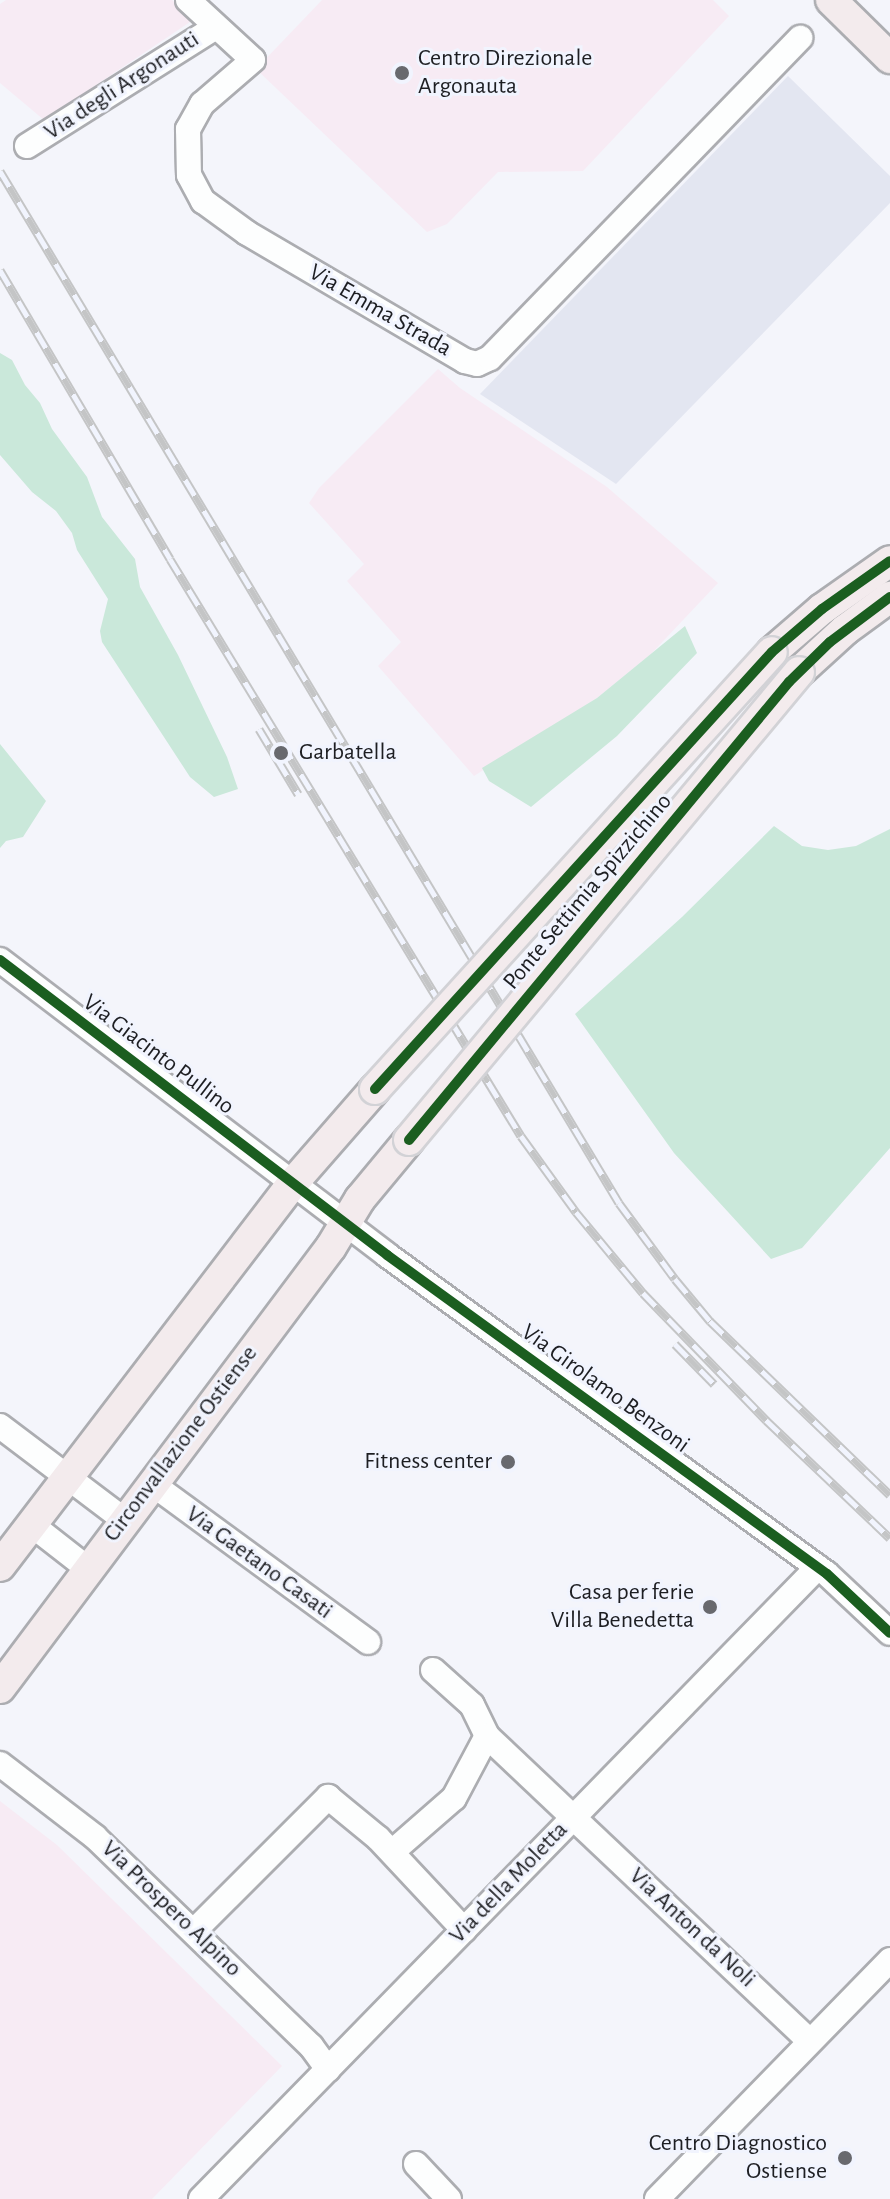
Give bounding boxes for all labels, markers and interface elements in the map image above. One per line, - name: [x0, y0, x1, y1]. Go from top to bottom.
- street label: Via degli Argonauti: [39, 25, 205, 147]
- place label: Centro Direzionale Argonauta: [418, 45, 592, 101]
- marker: Centro Direzionale Argonauta: [393, 64, 411, 82]
- street label: Via Emma Strada: [304, 259, 456, 363]
- place label: Garbatella: [299, 739, 397, 767]
- marker: Garbatella: [270, 742, 292, 764]
- street label: Ponte Settimia Spizzichino: [497, 788, 679, 996]
- street label: Via Giacinto Pullino: [77, 989, 239, 1121]
- street label: Via Girolamo Benzoni: [515, 1318, 695, 1460]
- street label: Circonvallazione Ostiense: [98, 1340, 264, 1548]
- place label: Fitness center: [364, 1448, 492, 1476]
- marker: Fitness center: [499, 1453, 517, 1471]
- street label: Via Gaetano Casati: [180, 1500, 338, 1626]
- place label: Casa per ferie Villa Benedetta: [551, 1579, 694, 1635]
- marker: Casa per ferie Villa Benedetta: [701, 1598, 719, 1616]
- street label: Via della Moletta: [444, 1816, 574, 1950]
- street label: Via Prospero Alpino: [95, 1835, 247, 1983]
- street label: Via Anton da Noli: [623, 1862, 761, 1994]
- place label: Centro Diagnostico Ostiense: [649, 2130, 827, 2186]
- marker: Centro Diagnostico Ostiense: [834, 2147, 856, 2169]

